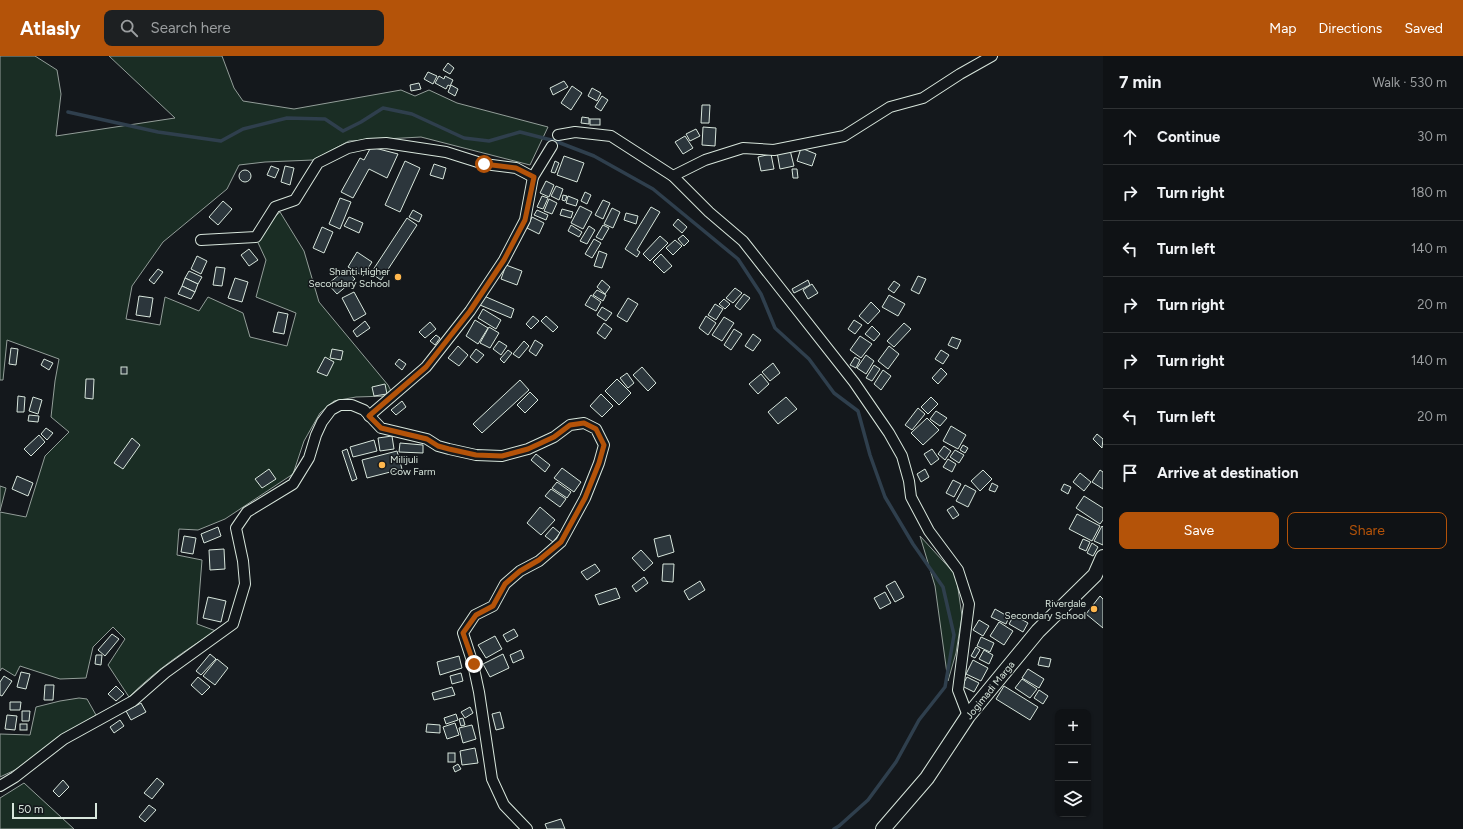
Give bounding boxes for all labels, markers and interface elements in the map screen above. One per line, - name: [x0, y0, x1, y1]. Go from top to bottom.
- search box: [104, 10, 384, 46]
- text: Atlasly: [20, 17, 80, 40]
- icon: search: [118, 17, 140, 39]
- text: Search here: [150, 19, 231, 37]
- text: Map: [1269, 20, 1297, 37]
- text: Directions: [1319, 20, 1382, 37]
- text: Saved: [1404, 20, 1443, 37]
- text: 7 min: [1119, 72, 1161, 92]
- text: Walk · 530 m: [1372, 75, 1447, 90]
- icon: ahead: [1119, 126, 1141, 148]
- text: Continue: [1157, 128, 1220, 146]
- text: 30 m: [1417, 129, 1447, 144]
- route start: [475, 155, 493, 173]
- icon: right: [1119, 182, 1141, 204]
- text: Turn right: [1157, 184, 1225, 202]
- text: 180 m: [1411, 185, 1447, 200]
- icon: left: [1119, 238, 1141, 260]
- text: Turn left: [1157, 240, 1215, 258]
- text: 140 m: [1411, 241, 1447, 256]
- place label: Shanti Higher Secondary School: [309, 265, 391, 290]
- marker: Shanti Higher Secondary School: [393, 272, 403, 282]
- icon: right: [1119, 294, 1141, 316]
- text: Turn right: [1157, 296, 1225, 314]
- text: 20 m: [1417, 297, 1447, 312]
- icon: right: [1119, 350, 1141, 372]
- text: Turn right: [1157, 352, 1225, 370]
- text: 140 m: [1411, 353, 1447, 368]
- icon: left: [1119, 406, 1141, 428]
- text: Turn left: [1157, 408, 1215, 426]
- text: 20 m: [1417, 409, 1447, 424]
- place label: Milijuli Cow Farm: [390, 453, 436, 478]
- marker: Milijuli Cow Farm: [377, 460, 387, 470]
- icon: arrive: [1119, 462, 1141, 484]
- text: Arrive at destination: [1157, 464, 1298, 482]
- button: Save: [1119, 512, 1279, 549]
- button: Share: [1287, 512, 1447, 549]
- place label: Riverdale Secondary School: [1005, 597, 1087, 622]
- marker: Riverdale Secondary School: [1089, 604, 1099, 614]
- route end: [465, 655, 483, 673]
- street label: Jogimadi Marga: [963, 658, 1017, 722]
- map controls: [1055, 709, 1091, 817]
- button: +: [1055, 709, 1091, 745]
- button: −: [1055, 745, 1091, 781]
- button: layers: [1055, 781, 1091, 817]
- scale bar: [12, 801, 97, 820]
- text: 50 m: [18, 803, 43, 816]

